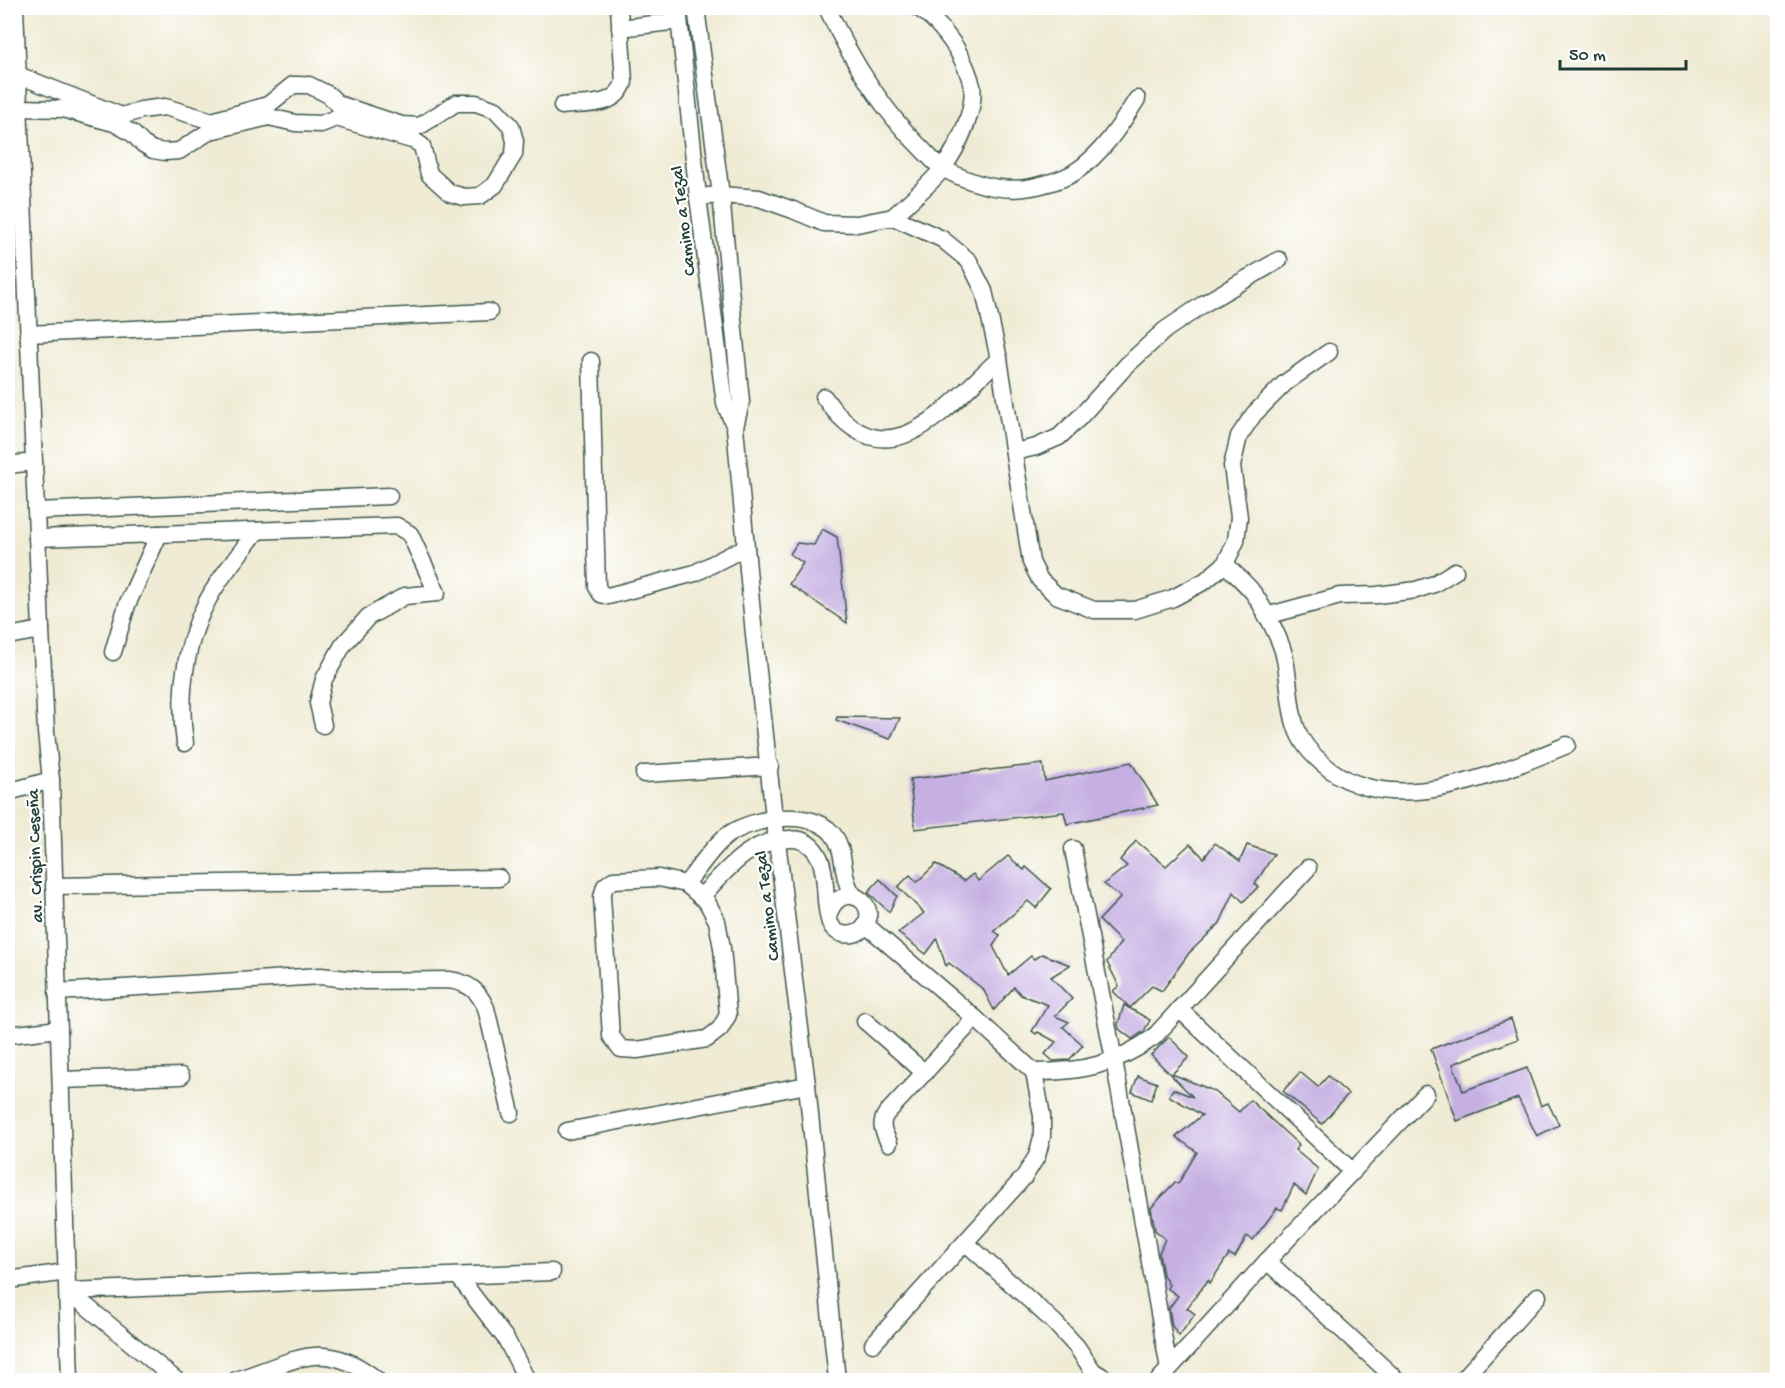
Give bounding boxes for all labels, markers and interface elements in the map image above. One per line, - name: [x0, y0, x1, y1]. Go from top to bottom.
- scale bar: [1560, 33, 1686, 71]
- text: 50 m: [1569, 46, 1606, 67]
- street label: Camino a Tezal: [667, 164, 702, 277]
- street label: av. Crispin Ceseña: [24, 788, 49, 923]
- street label: Camino a Tezal: [751, 849, 786, 962]

